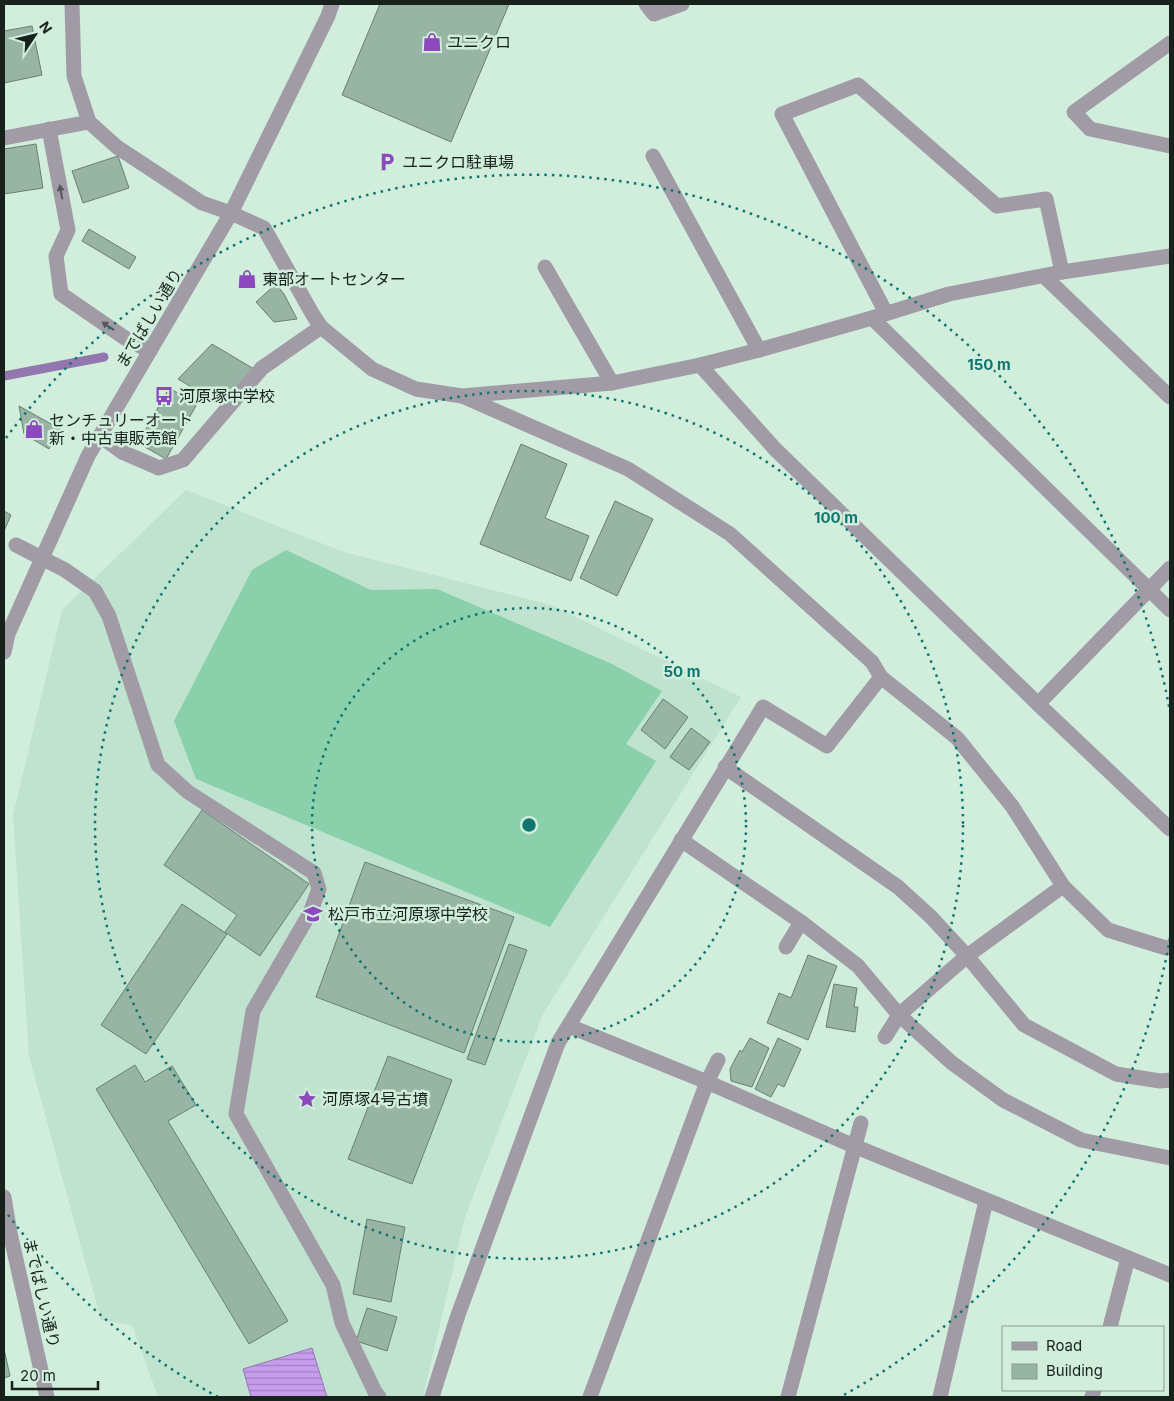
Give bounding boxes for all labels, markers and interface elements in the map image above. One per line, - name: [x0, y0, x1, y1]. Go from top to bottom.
- north arrow: [10, 10, 60, 60]
- text: N: [36, 18, 56, 37]
- shop icon: ユニクロ: [421, 31, 443, 53]
- place label: ユニクロ: [447, 32, 511, 52]
- parking icon: ユニクロ駐車場: [376, 151, 398, 173]
- place label: ユニクロ駐車場: [402, 152, 514, 172]
- one-way arrow: [56, 184, 64, 200]
- street label: までばしい通り: [112, 265, 186, 371]
- shop icon: 東部オートセンター: [236, 268, 258, 290]
- place label: 東部オートセンター: [262, 269, 406, 289]
- one-way arrow: [102, 321, 115, 331]
- text: 150 m: [967, 355, 1011, 374]
- bus stop icon: 河原塚中学校: [153, 385, 175, 407]
- place label: 河原塚中学校: [179, 386, 275, 406]
- place label: センチュリーオート 新・中古車販売館: [49, 410, 193, 448]
- shop icon: センチュリーオート 新・中古車販売館: [23, 418, 45, 440]
- text: 100 m: [814, 508, 858, 527]
- text: 50 m: [664, 662, 700, 681]
- centre of rings: [520, 816, 538, 834]
- school or university icon: 松戸市立河原塚中学校: [302, 903, 324, 925]
- place label: 松戸市立河原塚中学校: [328, 904, 488, 924]
- place icon: 河原塚4号古墳: [296, 1088, 318, 1110]
- place label: 河原塚4号古墳: [322, 1089, 428, 1109]
- street label: までばしい通り: [20, 1236, 64, 1350]
- legend: [1002, 1326, 1164, 1391]
- text: Road: [1046, 1336, 1082, 1355]
- scale bar: [12, 1358, 99, 1390]
- text: Building: [1046, 1361, 1103, 1380]
- text: 20 m: [20, 1366, 56, 1385]

